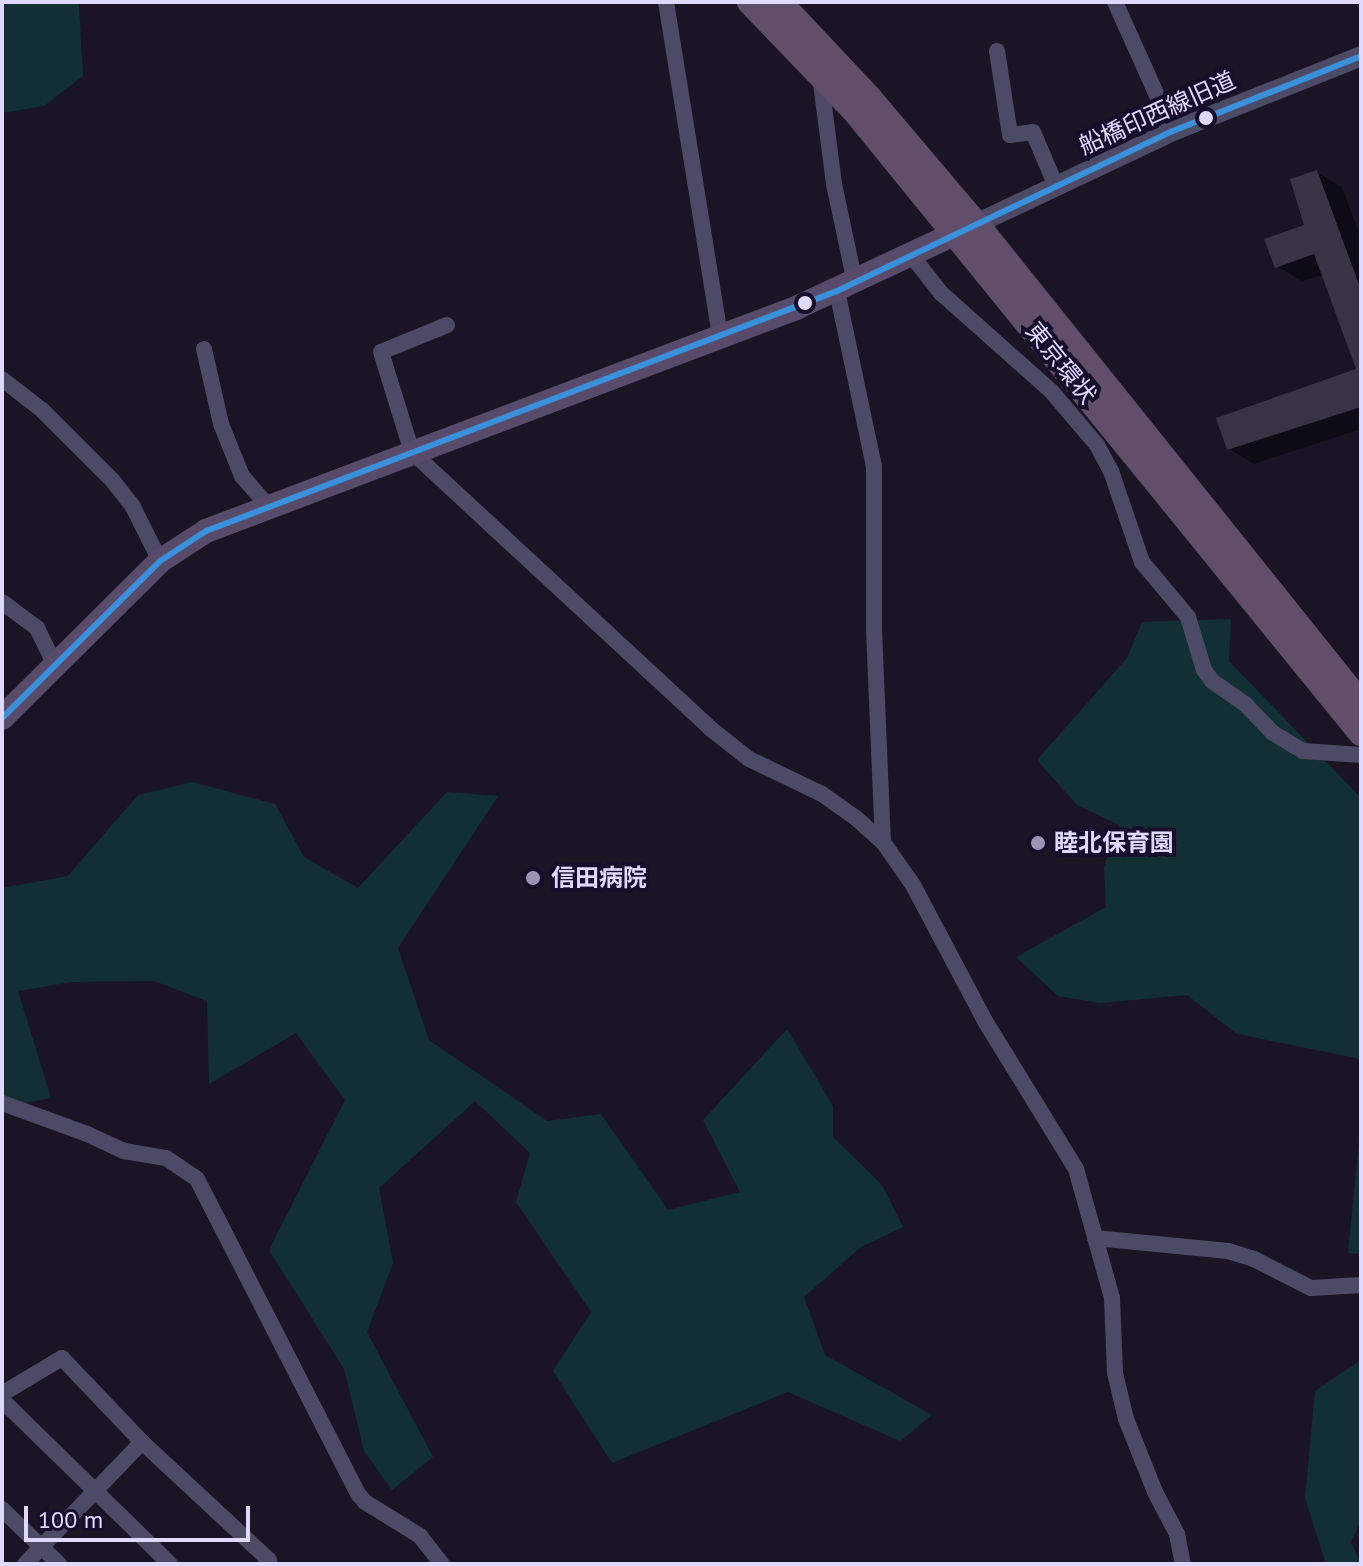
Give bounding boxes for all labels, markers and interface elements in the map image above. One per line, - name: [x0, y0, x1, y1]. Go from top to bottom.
- street label: 船橋印西線旧道: [1074, 66, 1240, 160]
- unlabelled marker: [1198, 110, 1214, 126]
- unlabelled marker: [797, 295, 813, 311]
- street label: 東京環状: [1020, 317, 1102, 409]
- place label: 睦北保育園: [1054, 829, 1174, 857]
- marker: 睦北保育園: [1029, 834, 1047, 852]
- place label: 信田病院: [551, 864, 647, 892]
- marker: 信田病院: [522, 867, 544, 889]
- scale bar: [28, 1490, 254, 1540]
- text: 100 m: [38, 1504, 103, 1535]

